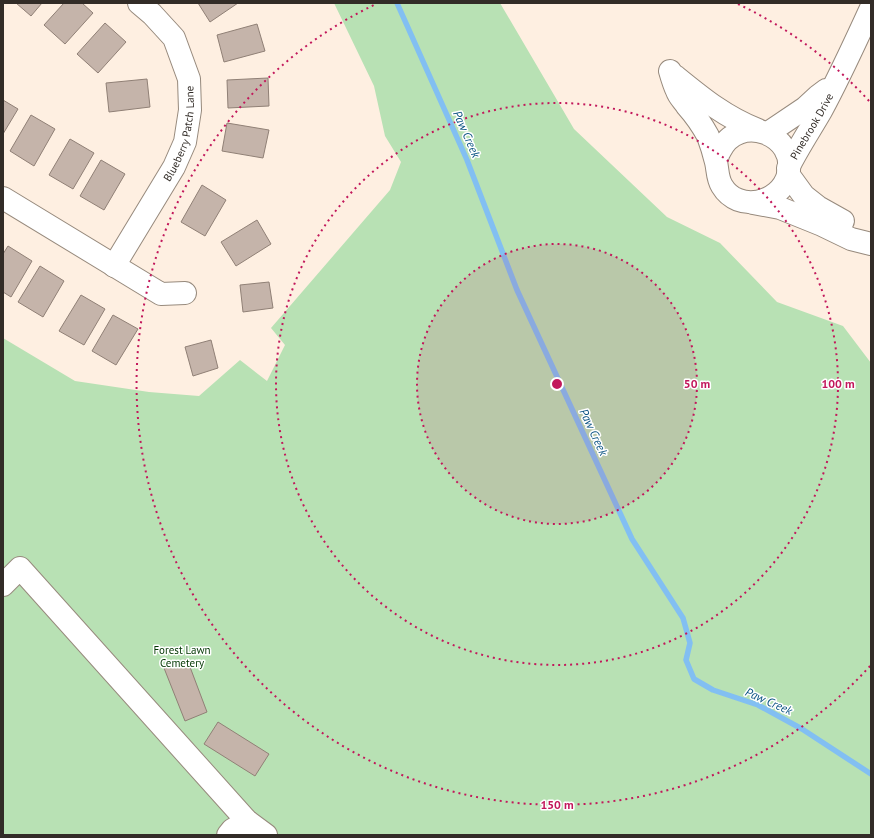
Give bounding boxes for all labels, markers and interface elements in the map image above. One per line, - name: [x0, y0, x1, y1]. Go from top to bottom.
- street label: Blueberry Patch Lane: [160, 85, 197, 184]
- street label: Pinebrook Drive: [787, 90, 837, 162]
- water label: Paw Creek: [450, 108, 484, 160]
- text: 50 m: [684, 376, 710, 391]
- text: 100 m: [821, 376, 855, 391]
- centre of rings: [550, 377, 564, 391]
- water label: Paw Creek: [577, 406, 612, 458]
- park label: Forest Lawn Cemetery: [153, 643, 211, 670]
- water label: Paw Creek: [743, 684, 795, 718]
- text: 150 m: [540, 797, 574, 812]

